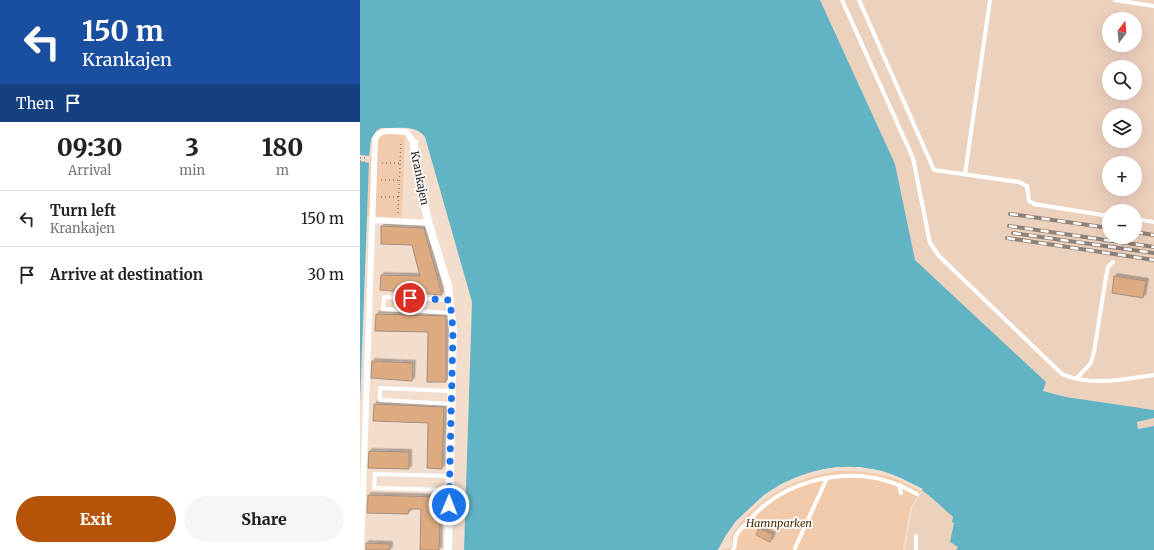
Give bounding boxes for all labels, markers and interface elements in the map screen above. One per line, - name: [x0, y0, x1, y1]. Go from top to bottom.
- north arrow: [1102, 12, 1142, 52]
- map controls: [1102, 12, 1142, 244]
- text: 150 m: [82, 13, 164, 49]
- icon: left: [16, 16, 68, 68]
- text: Krankajen: [82, 48, 172, 71]
- button: search: [1102, 60, 1142, 100]
- icon: arrive: [62, 92, 84, 114]
- text: Then: [16, 94, 54, 113]
- button: layers: [1102, 108, 1142, 148]
- text: 09:30: [57, 132, 123, 163]
- text: 3: [185, 132, 199, 163]
- text: 180: [262, 132, 303, 163]
- street label: Krankajen: [408, 150, 432, 207]
- button: +: [1102, 156, 1142, 196]
- text: Arrival: [68, 162, 111, 179]
- text: min: [179, 162, 205, 179]
- text: m: [276, 162, 289, 179]
- text: Turn left: [50, 201, 116, 220]
- button: −: [1102, 204, 1142, 244]
- icon: left: [16, 208, 38, 230]
- text: 150 m: [301, 209, 344, 228]
- text: Krankajen: [50, 220, 115, 237]
- icon: arrive: [16, 264, 38, 286]
- text: Arrive at destination: [50, 265, 203, 284]
- text: 30 m: [307, 265, 344, 284]
- pin: [393, 281, 427, 315]
- icon: arrive: [399, 287, 421, 309]
- position arrow: [428, 484, 470, 526]
- button: Exit: [16, 496, 176, 542]
- button: Share: [184, 496, 344, 542]
- park label: Hamnparken: [745, 516, 812, 530]

